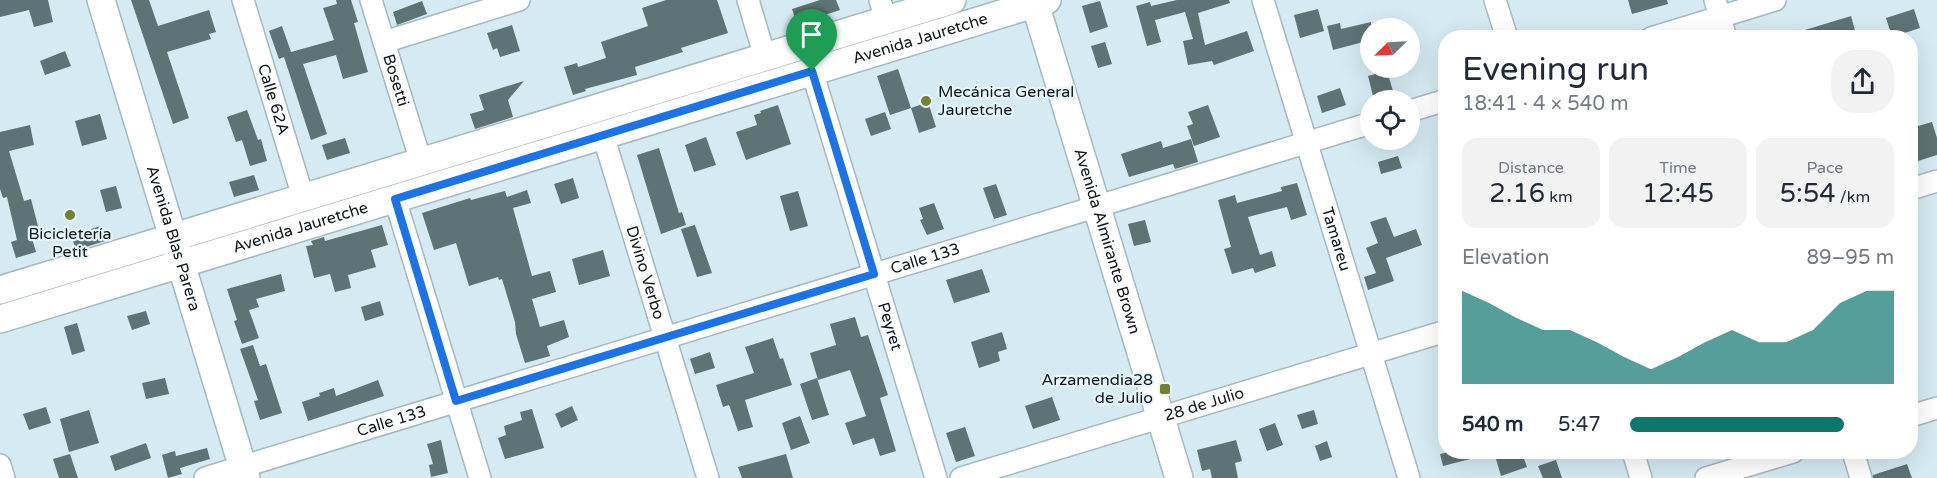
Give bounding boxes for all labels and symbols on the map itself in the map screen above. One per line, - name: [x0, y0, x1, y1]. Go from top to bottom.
- pin: [786, 9, 837, 71]
- street label: Avenida Jauretche: [850, 9, 990, 69]
- north arrow: [1360, 18, 1420, 78]
- street label: Bosetti: [378, 52, 413, 109]
- street label: Calle 62A: [253, 61, 294, 138]
- place label: Mecánica General Jauretche: [938, 82, 1074, 120]
- marker: Mecánica General Jauretche: [919, 94, 933, 108]
- street label: Avenida Almirante Brown: [1070, 146, 1145, 337]
- street label: Avenida Blas Parera: [142, 163, 205, 313]
- street label: Avenida Jauretche: [230, 197, 370, 257]
- street label: Tamareu: [1317, 205, 1355, 274]
- marker: Bicicletería Petit: [63, 208, 77, 222]
- street label: Divino Verbo: [621, 223, 669, 322]
- place label: Bicicletería Petit: [28, 224, 112, 262]
- street label: Calle 133: [888, 239, 962, 279]
- street label: Peyret: [873, 300, 907, 353]
- place label: Arzamendia28 de Julio: [1041, 370, 1153, 408]
- marker: Arzamendia28 de Julio: [1158, 382, 1172, 396]
- street label: 28 de Julio: [1162, 383, 1246, 426]
- street label: Calle 133: [354, 401, 429, 441]

